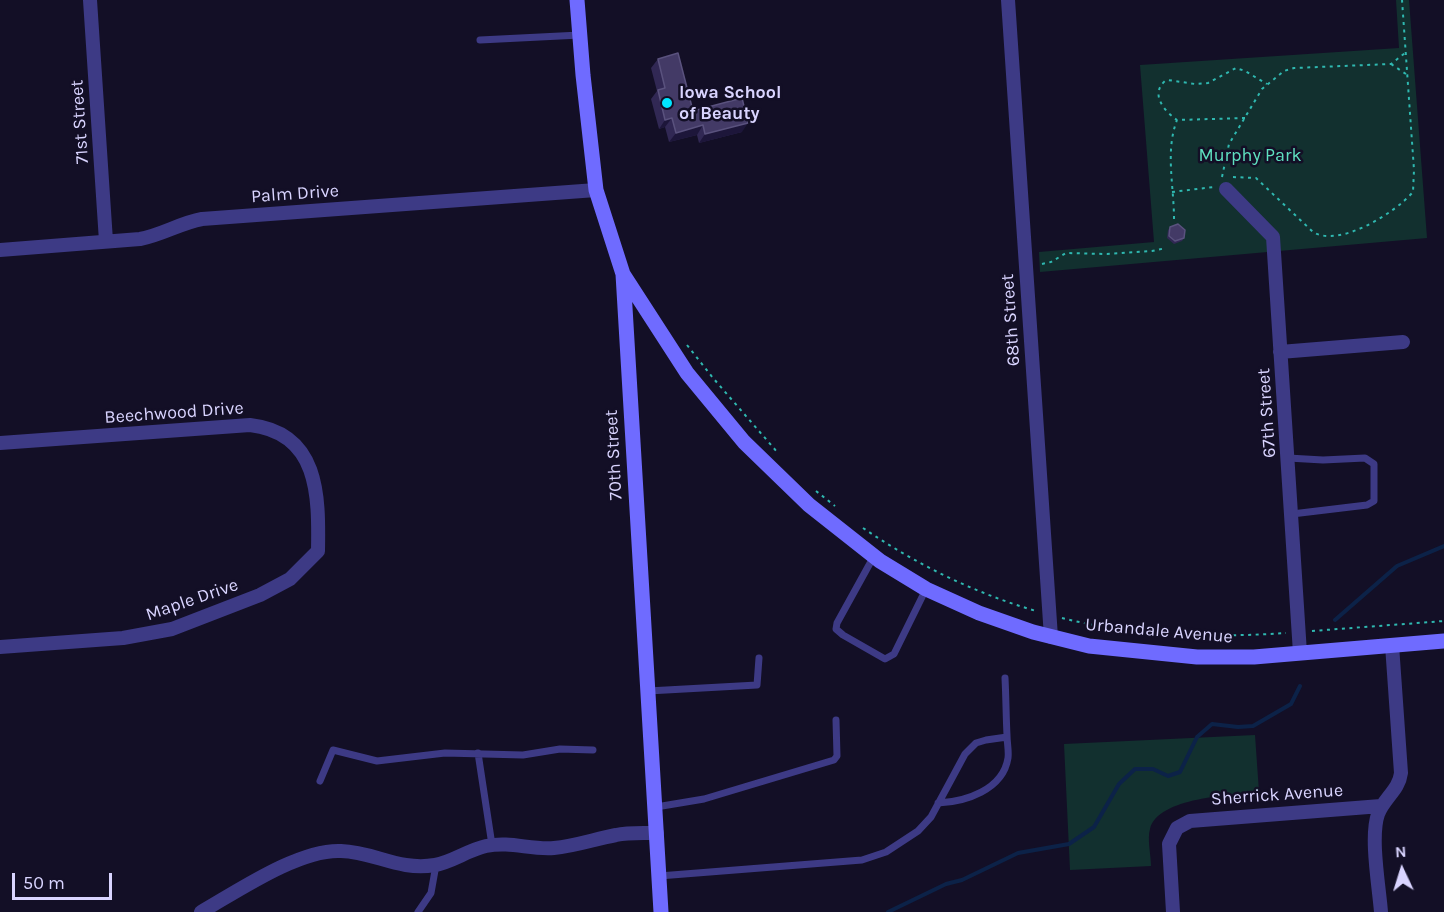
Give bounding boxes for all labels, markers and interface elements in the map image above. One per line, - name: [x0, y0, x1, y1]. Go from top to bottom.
- street label: 71st Street: [66, 79, 94, 165]
- place label: Iowa School of Beauty: [679, 82, 781, 124]
- marker: Iowa School of Beauty: [660, 96, 674, 110]
- park label: Murphy Park: [1198, 145, 1302, 167]
- street label: Palm Drive: [250, 180, 340, 208]
- street label: 68th Street: [997, 273, 1025, 367]
- street label: 67th Street: [1253, 367, 1281, 459]
- street label: Beechwood Drive: [104, 397, 244, 429]
- street label: 70th Street: [601, 409, 627, 501]
- street label: Maple Drive: [143, 574, 241, 626]
- street label: Urbandale Avenue: [1084, 614, 1234, 648]
- street label: Sherrick Avenue: [1210, 780, 1344, 810]
- north arrow: [1372, 840, 1432, 900]
- text: N: [1394, 842, 1407, 861]
- scale bar: [15, 861, 116, 899]
- text: 50 m: [23, 872, 65, 894]

